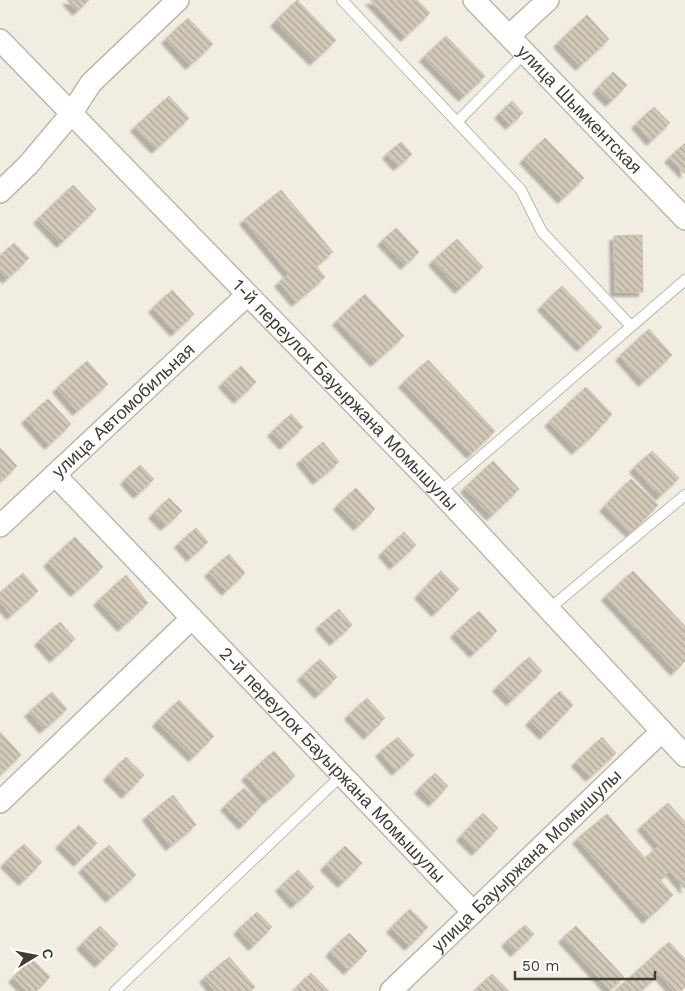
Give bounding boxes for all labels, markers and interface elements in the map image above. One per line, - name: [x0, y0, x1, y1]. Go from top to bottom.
- street label: улица Шымкентская: [513, 40, 647, 178]
- street label: 1-й переулок Бауыржана Момышулы: [229, 274, 463, 514]
- street label: улица Автомобильная: [48, 339, 199, 482]
- street label: 2-й переулок Бауыржана Момышулы: [215, 643, 450, 886]
- street label: улица Бауыржана Момышулы: [427, 765, 625, 956]
- north arrow: [10, 931, 60, 981]
- text: С: [39, 947, 57, 960]
- scale bar: [515, 948, 655, 980]
- text: 50 m: [522, 957, 559, 975]

